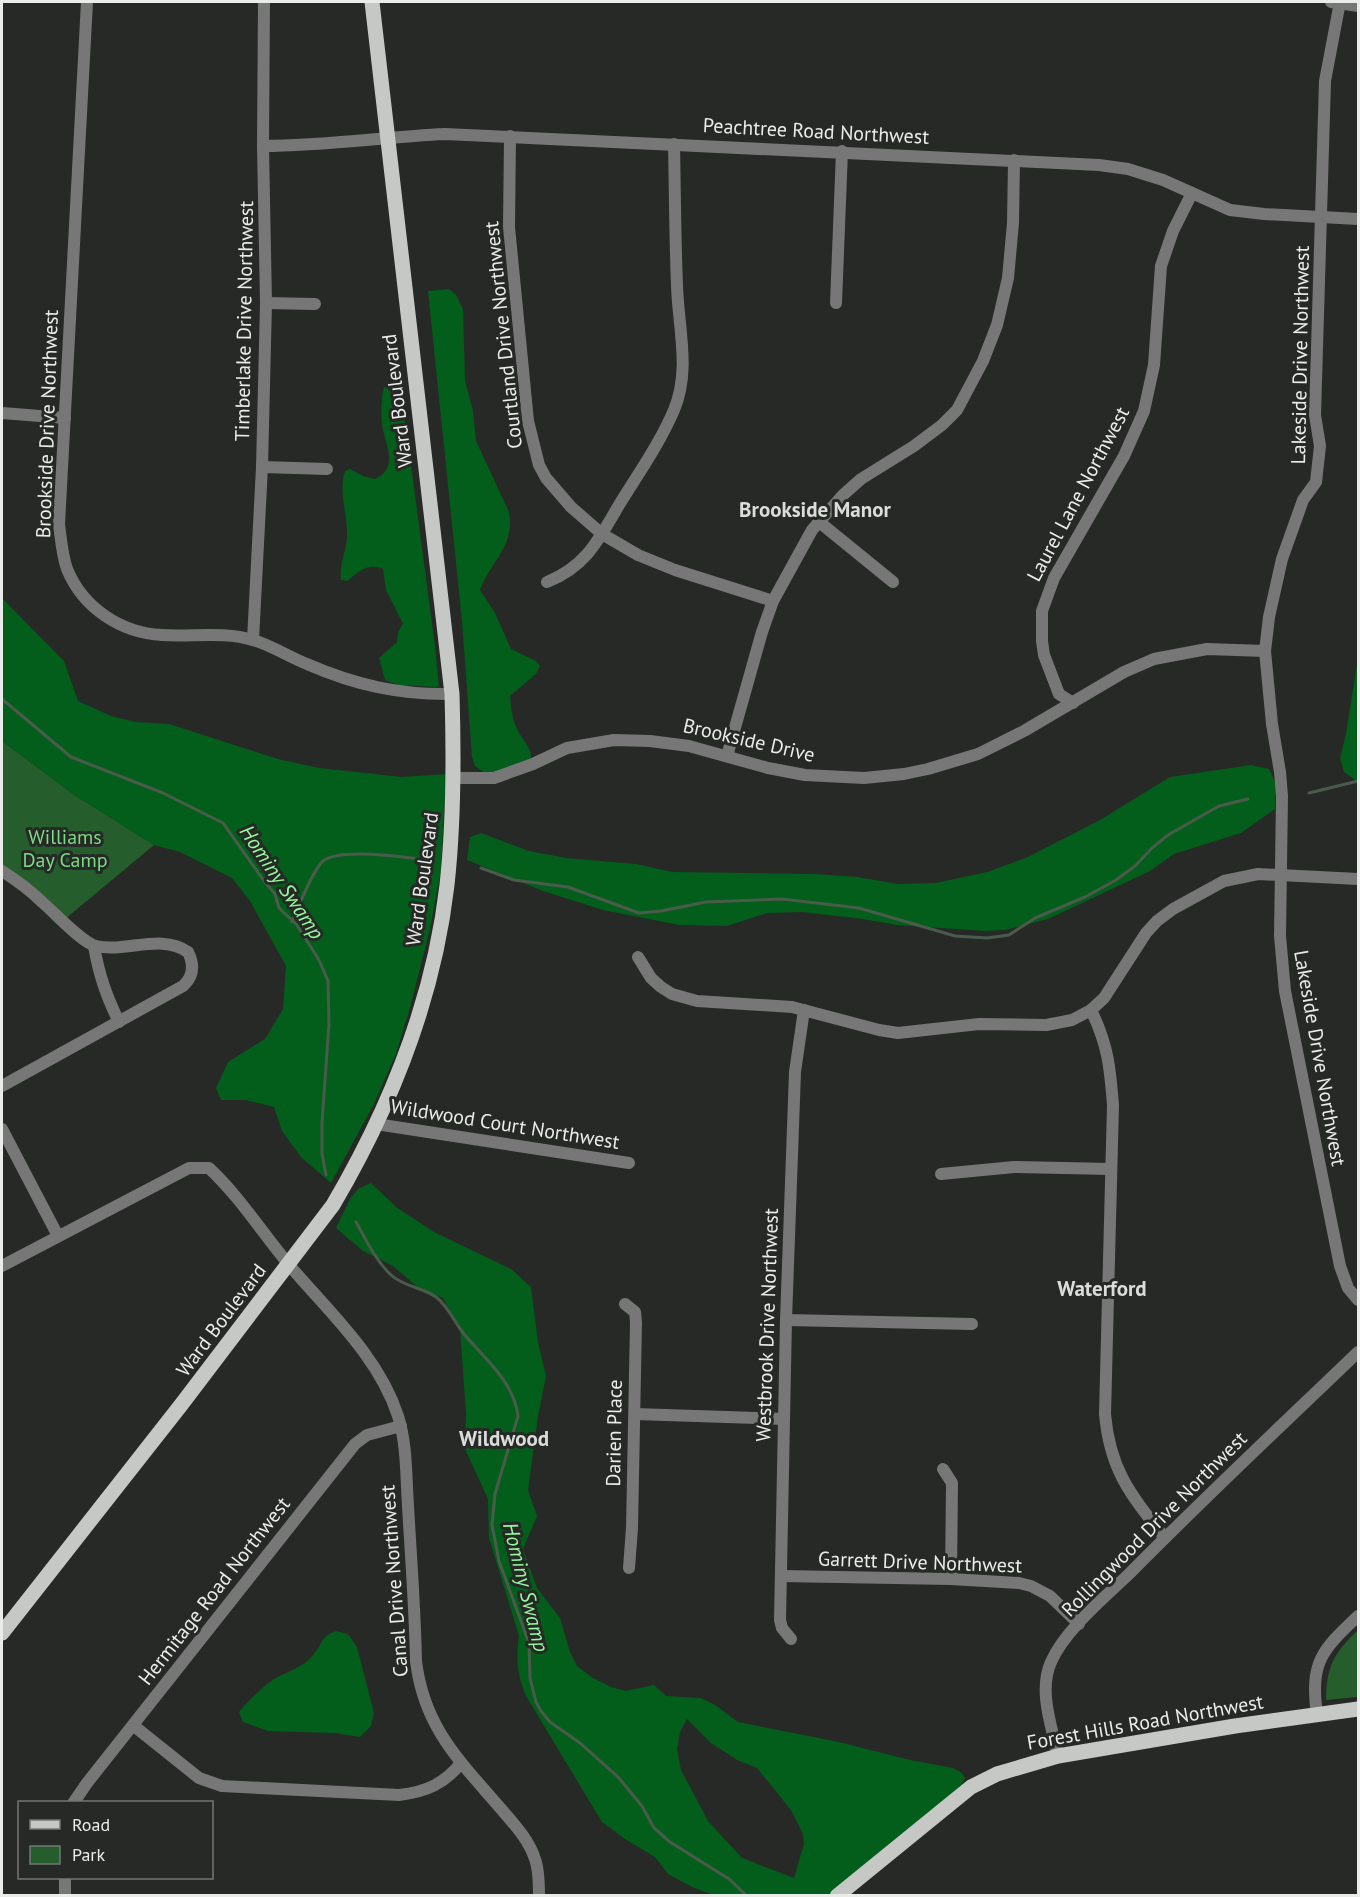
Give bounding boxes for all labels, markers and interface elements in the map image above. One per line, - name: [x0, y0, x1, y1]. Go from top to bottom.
- street label: Peachtree Road Northwest: [702, 112, 930, 150]
- street label: Timberlake Drive Northwest: [229, 200, 259, 441]
- street label: Courtland Drive Northwest: [478, 220, 528, 450]
- street label: Lakeside Drive Northwest: [1285, 245, 1315, 465]
- street label: Brookside Drive Northwest: [30, 309, 64, 539]
- street label: Ward Boulevard: [376, 333, 418, 469]
- street label: Laurel Lane Northwest: [1021, 402, 1135, 586]
- district label: Brookside Manor: [739, 496, 892, 523]
- street label: Brookside Drive: [681, 712, 817, 768]
- street label: Ward Boulevard: [400, 811, 444, 947]
- water label: Hominy Swamp: [234, 820, 330, 945]
- park label: Williams Day Camp: [23, 824, 108, 873]
- street label: Lakeside Drive Northwest: [1288, 948, 1352, 1168]
- street label: Wildwood Court Northwest: [389, 1093, 622, 1155]
- street label: Westbrook Drive Northwest: [750, 1208, 784, 1442]
- street label: Ward Boulevard: [170, 1258, 272, 1382]
- district label: Waterford: [1057, 1275, 1147, 1302]
- street label: Darien Place: [600, 1379, 628, 1487]
- district label: Wildwood: [459, 1425, 549, 1452]
- street label: Rollingwood Drive Northwest: [1056, 1426, 1252, 1622]
- street label: Canal Drive Northwest: [374, 1484, 414, 1678]
- street label: Hermitage Road Northwest: [132, 1492, 296, 1690]
- water label: Hominy Swamp: [497, 1519, 555, 1655]
- street label: Garrett Drive Northwest: [818, 1545, 1023, 1579]
- street label: Forest Hills Road Northwest: [1025, 1688, 1265, 1756]
- legend: [18, 1801, 213, 1879]
- text: Road: [72, 1813, 110, 1836]
- text: Park: [72, 1843, 105, 1866]

